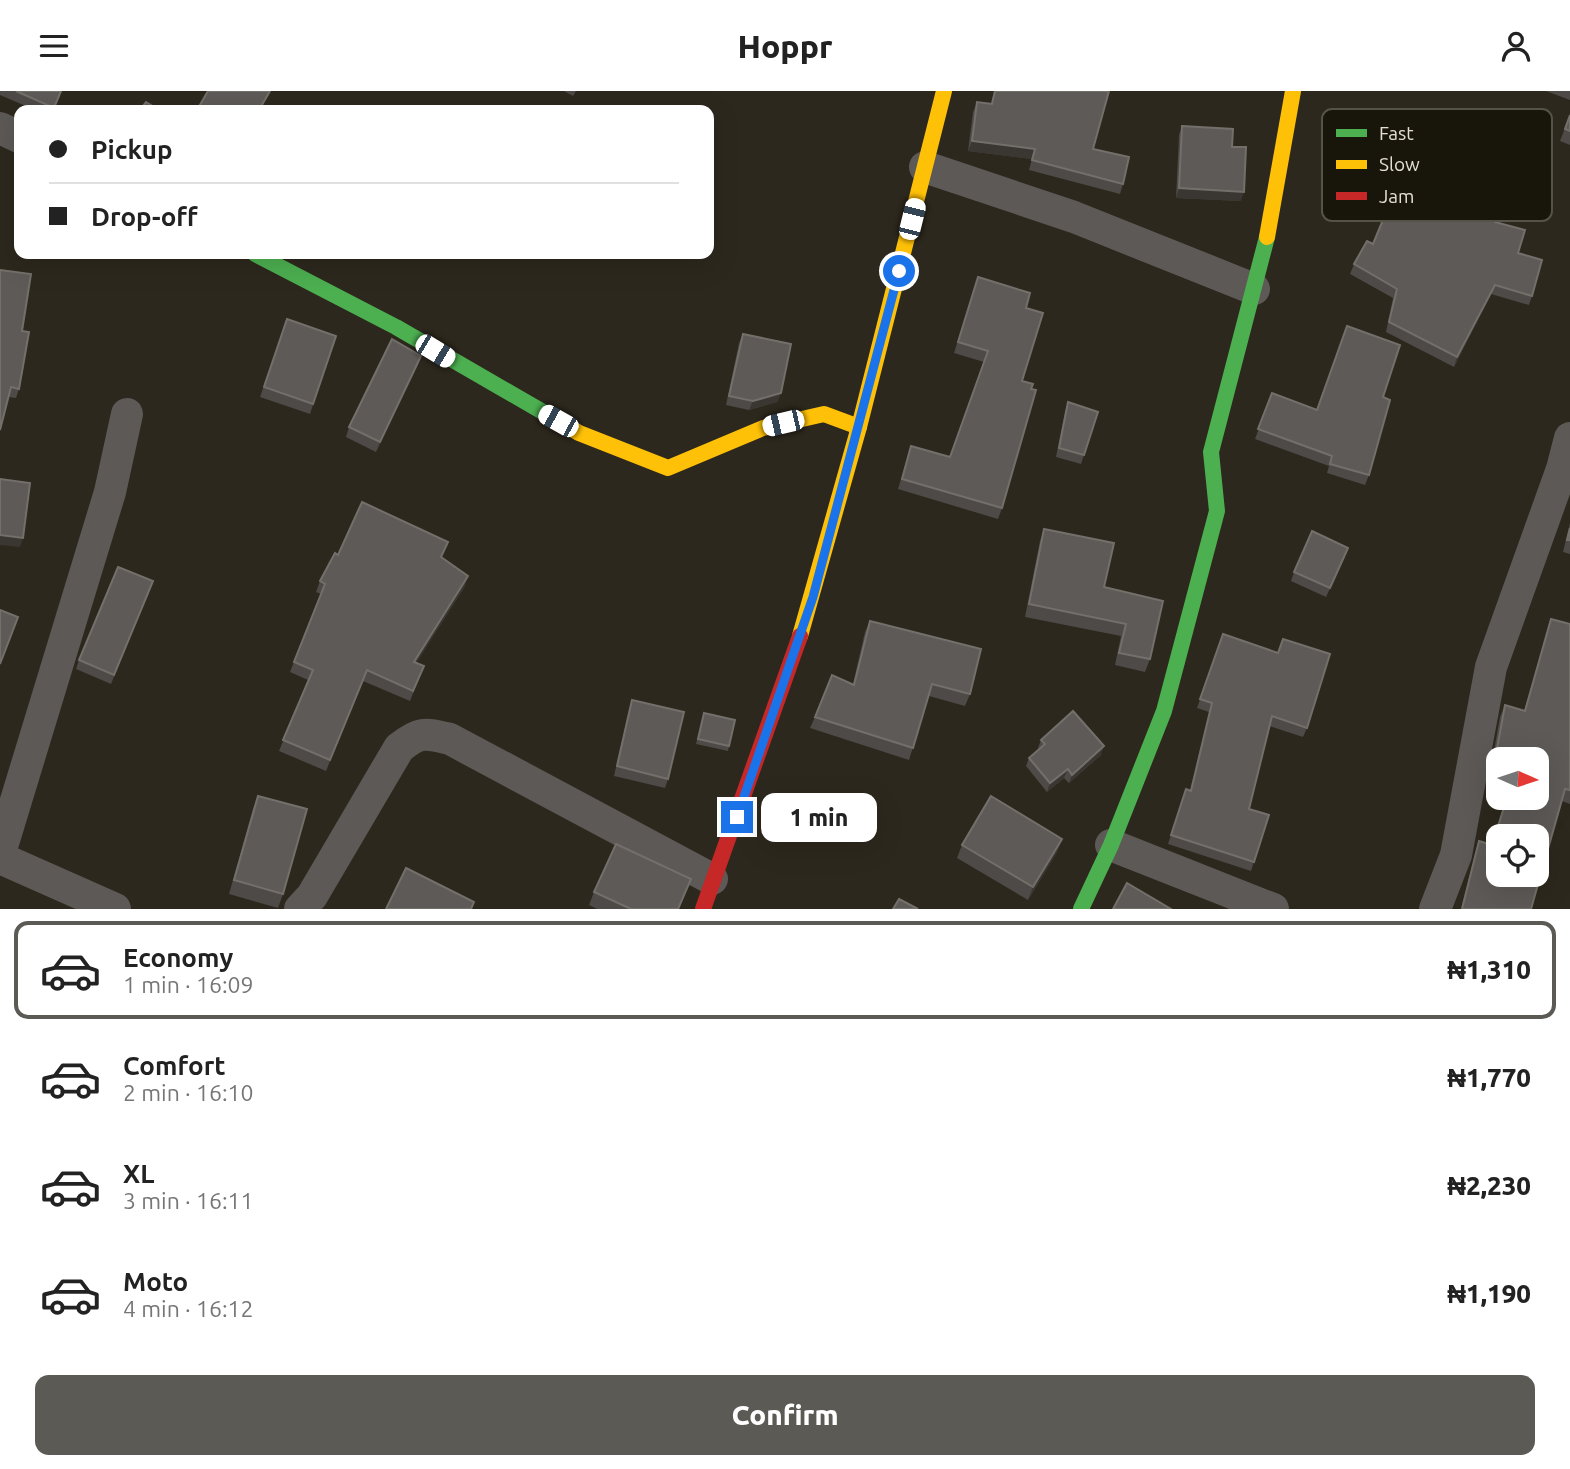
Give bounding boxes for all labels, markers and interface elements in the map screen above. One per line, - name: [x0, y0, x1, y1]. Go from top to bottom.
- icon: menu: [35, 27, 73, 65]
- icon: person: [1497, 27, 1535, 65]
- text: Hoppr: [737, 28, 833, 64]
- legend: [1322, 109, 1552, 221]
- text: Fast: [1379, 122, 1414, 144]
- text: Pickup: [91, 135, 173, 164]
- text: Slow: [1379, 153, 1420, 175]
- text: Jam: [1379, 185, 1415, 207]
- car: [897, 196, 928, 242]
- text: Drop-off: [91, 202, 198, 231]
- route start: [883, 255, 915, 287]
- car: [412, 331, 459, 371]
- car: [535, 402, 582, 440]
- car: [761, 408, 806, 438]
- north arrow: [1486, 747, 1549, 810]
- map controls: [1486, 747, 1549, 887]
- callout: 1 min: [762, 793, 877, 841]
- route end: [721, 801, 753, 833]
- text: 1 min: [790, 805, 848, 830]
- button: locate: [1486, 824, 1549, 887]
- icon: car: [39, 939, 102, 1002]
- text: Economy: [123, 943, 233, 972]
- text: ₦1,310: [1447, 955, 1531, 984]
- text: 1 min · 16:09: [123, 972, 254, 997]
- icon: car: [39, 1047, 102, 1110]
- text: Comfort: [123, 1051, 226, 1080]
- text: ₦1,770: [1447, 1063, 1531, 1092]
- text: 2 min · 16:10: [123, 1080, 254, 1105]
- icon: car: [39, 1155, 102, 1218]
- text: XL: [123, 1159, 154, 1188]
- text: ₦2,230: [1447, 1171, 1531, 1200]
- text: 3 min · 16:11: [123, 1188, 254, 1213]
- icon: car: [39, 1263, 102, 1326]
- text: Moto: [123, 1267, 188, 1296]
- text: ₦1,190: [1447, 1279, 1531, 1308]
- text: 4 min · 16:12: [123, 1296, 254, 1321]
- button: Confirm: [35, 1375, 1535, 1455]

